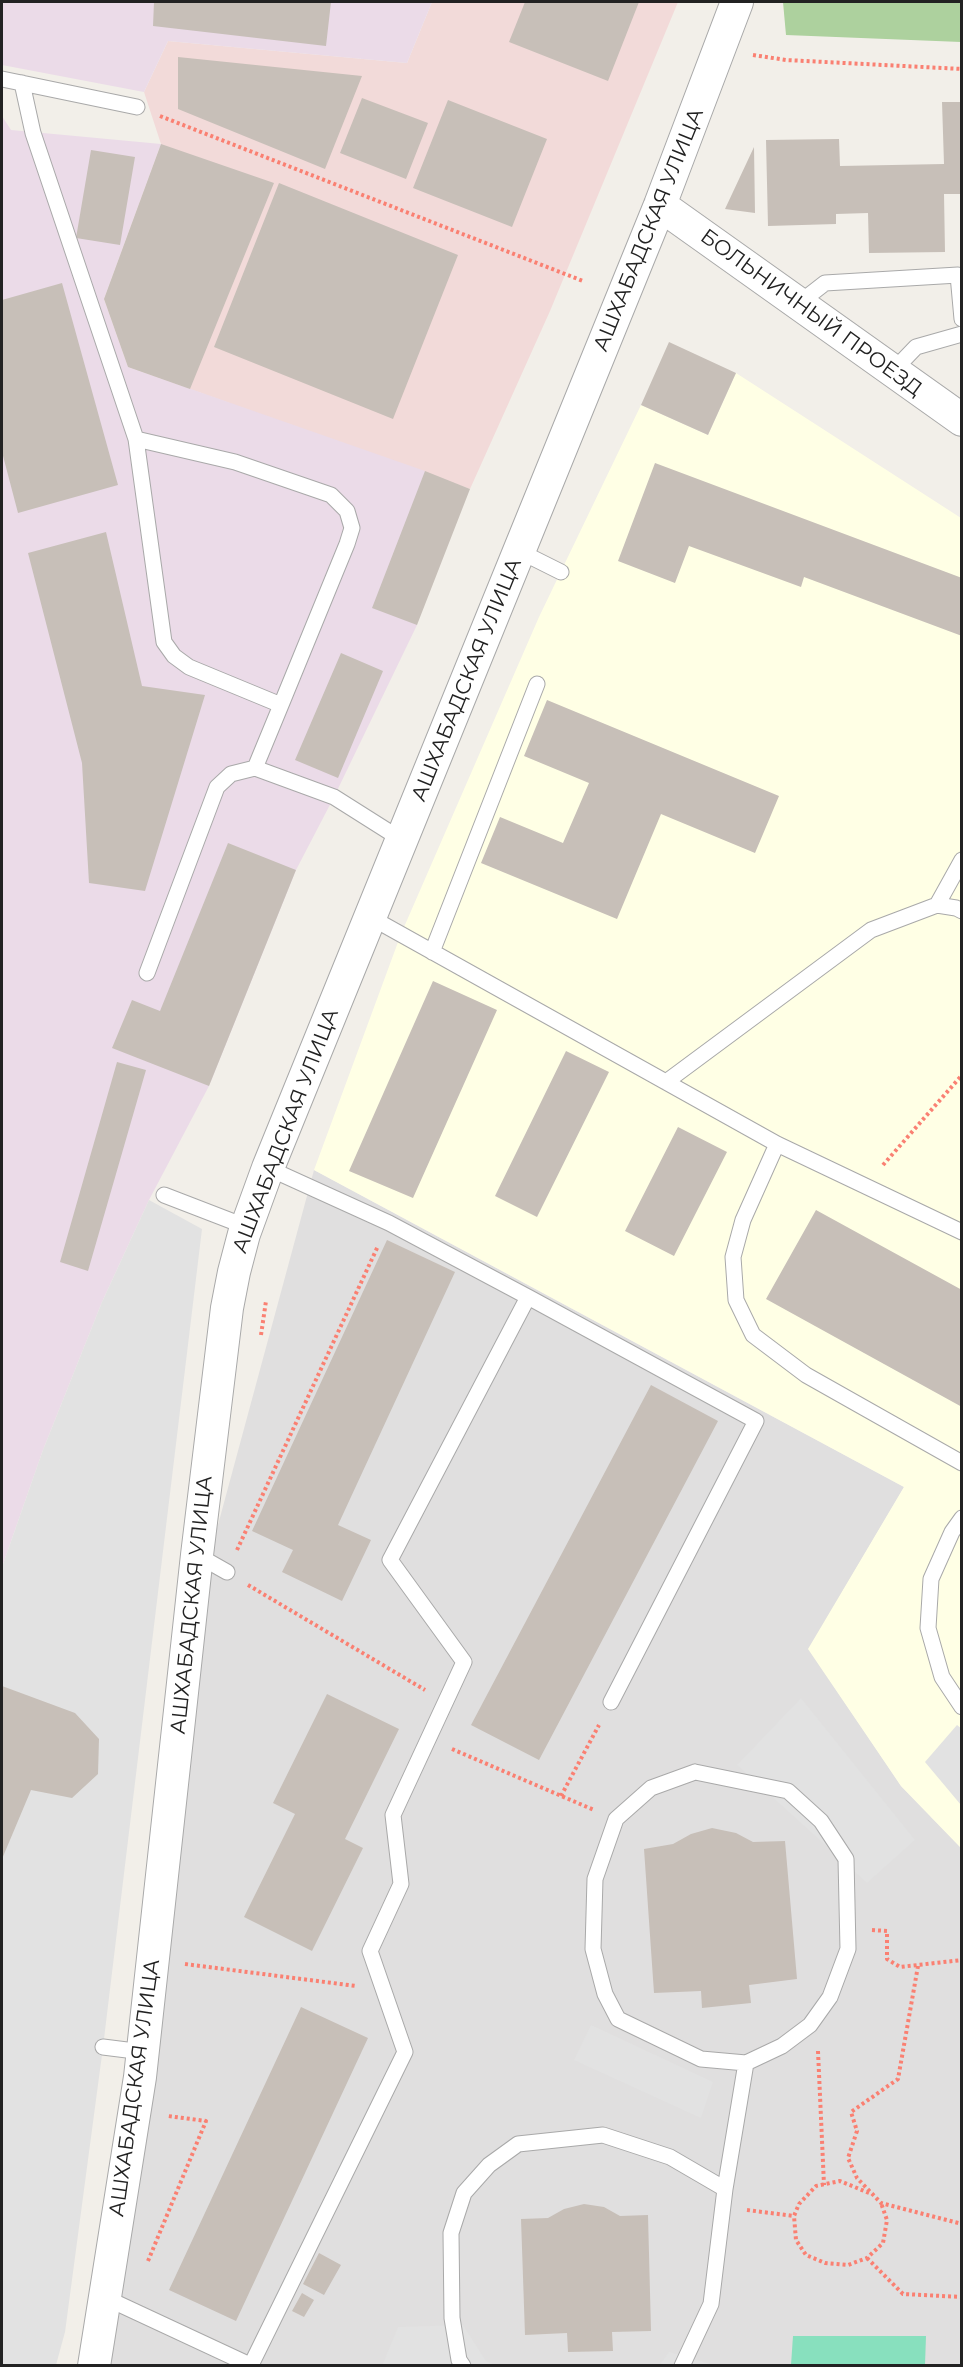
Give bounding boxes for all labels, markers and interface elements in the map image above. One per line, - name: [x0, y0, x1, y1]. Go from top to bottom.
- street label: АШХАБАДСКАЯ УЛИЦА: [589, 105, 709, 355]
- street label: БОЛЬНИЧНЫЙ ПРОЕЗД: [695, 224, 927, 402]
- street label: АШХАБАДСКАЯ УЛИЦА: [407, 555, 527, 805]
- street label: АШХАБАДСКАЯ УЛИЦА: [228, 1005, 344, 1257]
- street label: АШХАБАДСКАЯ УЛИЦА: [166, 1474, 218, 1736]
- street label: АШХАБАДСКАЯ УЛИЦА: [104, 1958, 166, 2218]

